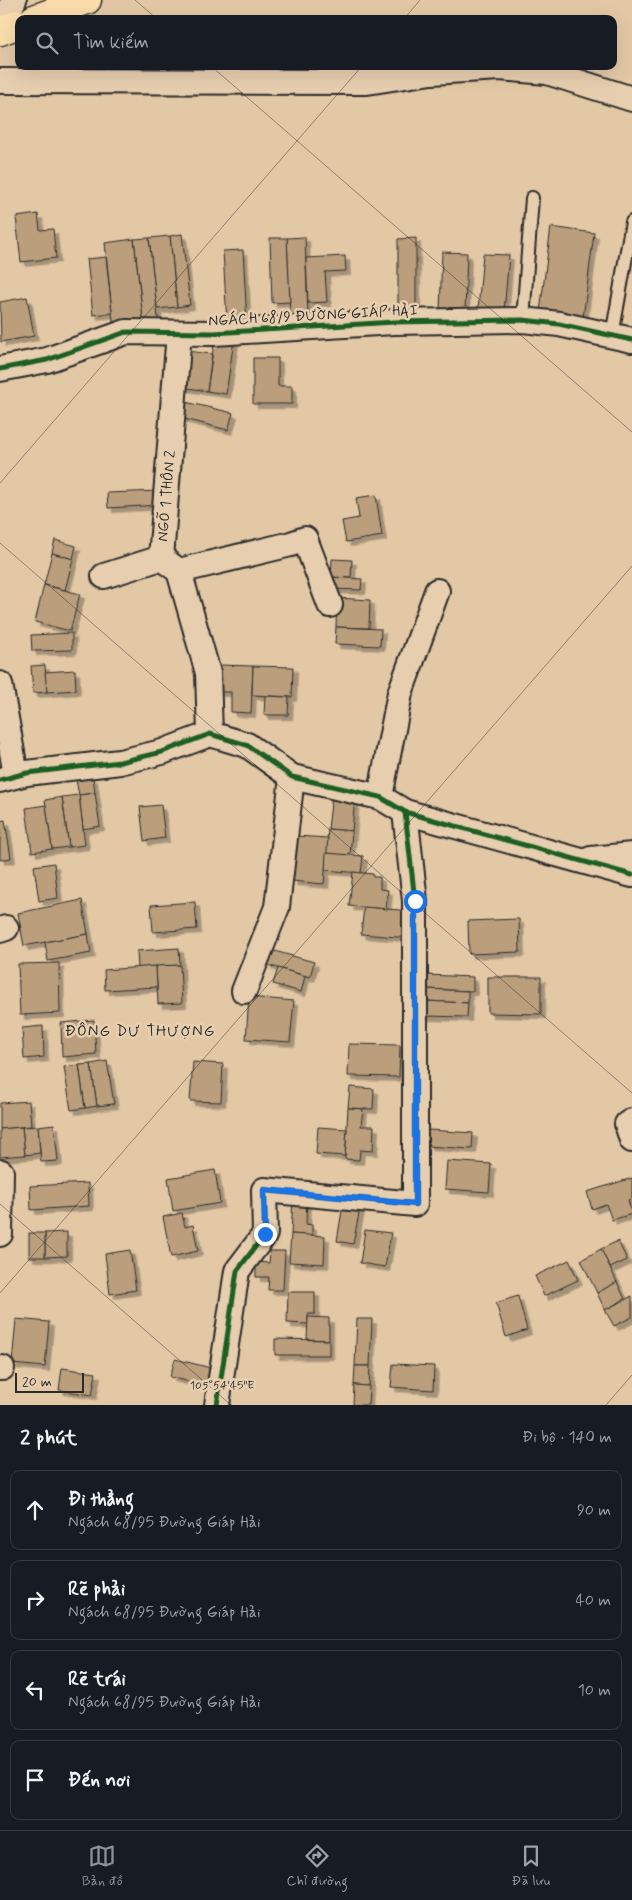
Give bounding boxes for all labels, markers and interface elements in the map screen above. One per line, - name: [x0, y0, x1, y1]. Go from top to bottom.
- search box: [15, 15, 617, 70]
- icon: search: [33, 29, 61, 57]
- text: Tìm kiếm: [73, 30, 149, 55]
- street label: NGÁCH 68/9 ĐƯỜNG GIÁP HẢI: [208, 300, 418, 331]
- street label: NGÕ 1 THÔN 2: [152, 450, 181, 542]
- route start: [404, 890, 427, 913]
- district label: ĐÔNG DƯ THƯỢNG: [65, 1021, 215, 1042]
- route end: [254, 1223, 277, 1246]
- scale bar: [15, 1370, 84, 1393]
- text: 20 m: [22, 1373, 52, 1391]
- text: 105°54'45"E: [190, 1378, 254, 1394]
- text: 2 phút: [20, 1424, 77, 1452]
- text: Đi bộ · 140 m: [522, 1427, 612, 1448]
- text: Đi thẳng: [68, 1487, 134, 1512]
- icon: ahead: [21, 1496, 49, 1524]
- text: 90 m: [577, 1500, 611, 1521]
- text: Ngách 68/95 Đường Giáp Hải: [68, 1512, 261, 1533]
- text: Rẽ phải: [68, 1577, 125, 1602]
- icon: right: [21, 1586, 49, 1614]
- text: 40 m: [575, 1590, 611, 1611]
- text: Ngách 68/95 Đường Giáp Hải: [68, 1602, 261, 1623]
- text: Rẽ trái: [68, 1667, 126, 1692]
- icon: left: [21, 1676, 49, 1704]
- text: 10 m: [578, 1680, 611, 1701]
- text: Ngách 68/95 Đường Giáp Hải: [68, 1692, 261, 1713]
- icon: arrive: [21, 1766, 49, 1794]
- text: Đến nơi: [68, 1768, 130, 1793]
- tab: Bản đồ: [82, 1842, 123, 1890]
- tab: Chỉ đường: [286, 1842, 348, 1890]
- tab: Đã lưu: [512, 1842, 550, 1890]

